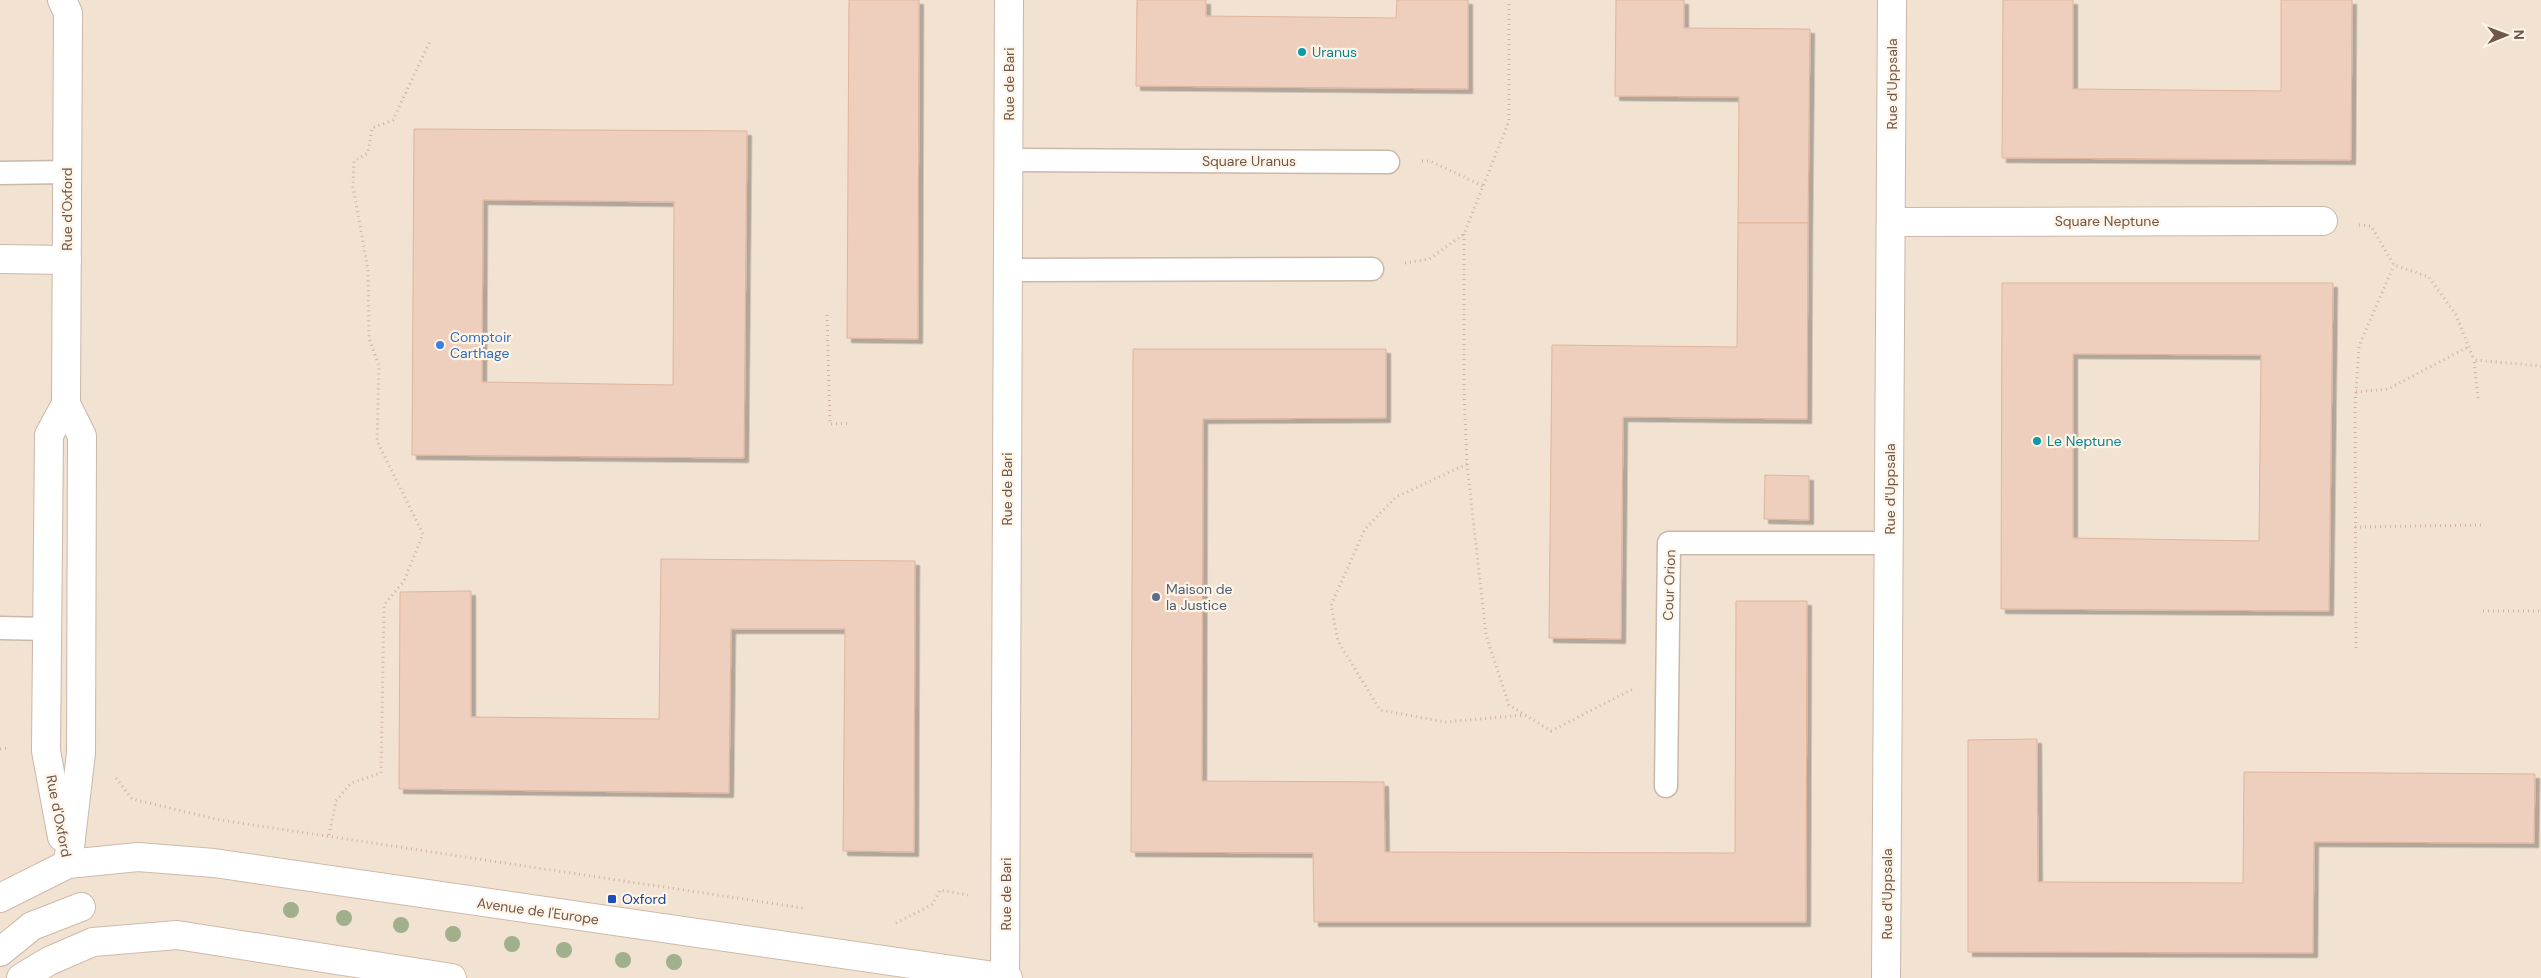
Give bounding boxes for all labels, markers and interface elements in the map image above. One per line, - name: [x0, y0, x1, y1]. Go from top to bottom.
- north arrow: [2481, 10, 2531, 60]
- text: N: [2510, 30, 2528, 40]
- street label: Rue d'Uppsala: [1883, 38, 1901, 130]
- place label: Uranus: [1312, 43, 1357, 61]
- marker: Uranus: [1296, 46, 1308, 58]
- street label: Rue de Bari: [1000, 47, 1018, 121]
- street label: Square Uranus: [1202, 152, 1296, 170]
- street label: Rue d'Oxford: [58, 167, 76, 251]
- street label: Square Neptune: [2055, 212, 2159, 230]
- place label: Comptoir Carthage: [450, 328, 511, 362]
- marker: Comptoir Carthage: [434, 339, 446, 351]
- place label: Le Neptune: [2047, 432, 2121, 450]
- marker: Le Neptune: [2031, 435, 2043, 447]
- street label: Rue d'Uppsala: [1881, 443, 1899, 535]
- street label: Rue de Bari: [998, 452, 1016, 526]
- street label: Cour Orion: [1659, 549, 1679, 621]
- place label: Maison de la Justice: [1166, 580, 1233, 614]
- marker: Maison de la Justice: [1150, 591, 1162, 603]
- street label: Rue d'Oxford: [42, 773, 76, 859]
- street label: Rue d'Uppsala: [1878, 848, 1896, 940]
- street label: Rue de Bari: [997, 857, 1015, 931]
- place label: Oxford: [622, 890, 666, 908]
- marker: Oxford: [606, 893, 618, 905]
- street label: Avenue de l'Europe: [476, 894, 600, 928]

